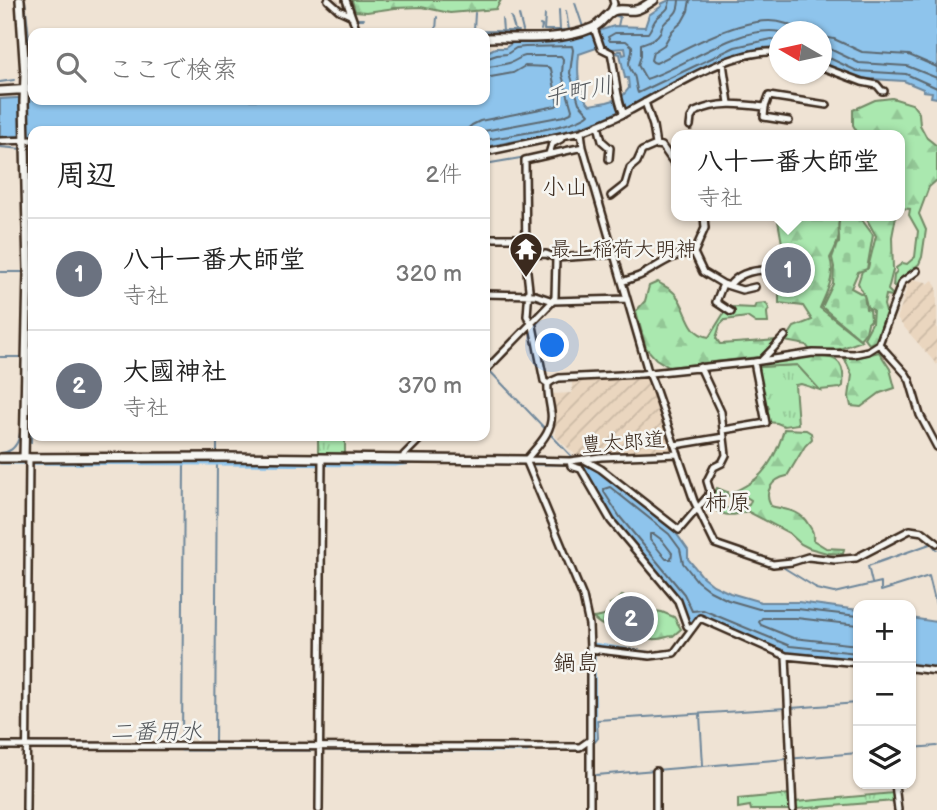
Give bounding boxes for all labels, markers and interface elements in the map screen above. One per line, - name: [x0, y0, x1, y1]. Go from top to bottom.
- north arrow: [769, 21, 832, 84]
- search box: [28, 28, 490, 105]
- icon: search: [52, 48, 90, 86]
- text: ここで検索: [108, 55, 238, 86]
- water label: 千町川: [542, 71, 615, 113]
- popup: [671, 130, 905, 221]
- text: 八十一番大師堂: [697, 147, 879, 178]
- text: 周辺: [56, 158, 116, 194]
- text: 2件: [425, 161, 462, 189]
- district label: 小山: [542, 174, 588, 202]
- text: 寺社: [697, 184, 743, 212]
- temple icon: 最上稲荷大明神: [507, 230, 545, 279]
- place label: 最上稲荷大明神: [550, 237, 697, 262]
- pin: 1: [765, 244, 811, 296]
- text: 八十一番大師堂: [123, 245, 305, 276]
- text: 1: [74, 260, 84, 288]
- text: 320 m: [396, 260, 462, 288]
- text: 寺社: [123, 282, 169, 310]
- your location: [535, 328, 569, 362]
- text: 大國神社: [123, 357, 227, 388]
- text: 2: [72, 372, 86, 400]
- text: 370 m: [398, 372, 462, 400]
- text: 寺社: [123, 394, 169, 422]
- street label: 豊太郎道: [580, 427, 666, 458]
- district label: 柿原: [705, 489, 751, 517]
- pin: 2: [608, 593, 654, 645]
- map controls: [853, 600, 916, 789]
- button: +: [853, 600, 916, 663]
- district label: 鍋島: [553, 649, 599, 677]
- button: −: [853, 663, 916, 726]
- water label: 二番用水: [110, 718, 202, 746]
- button: layers: [853, 726, 916, 789]

